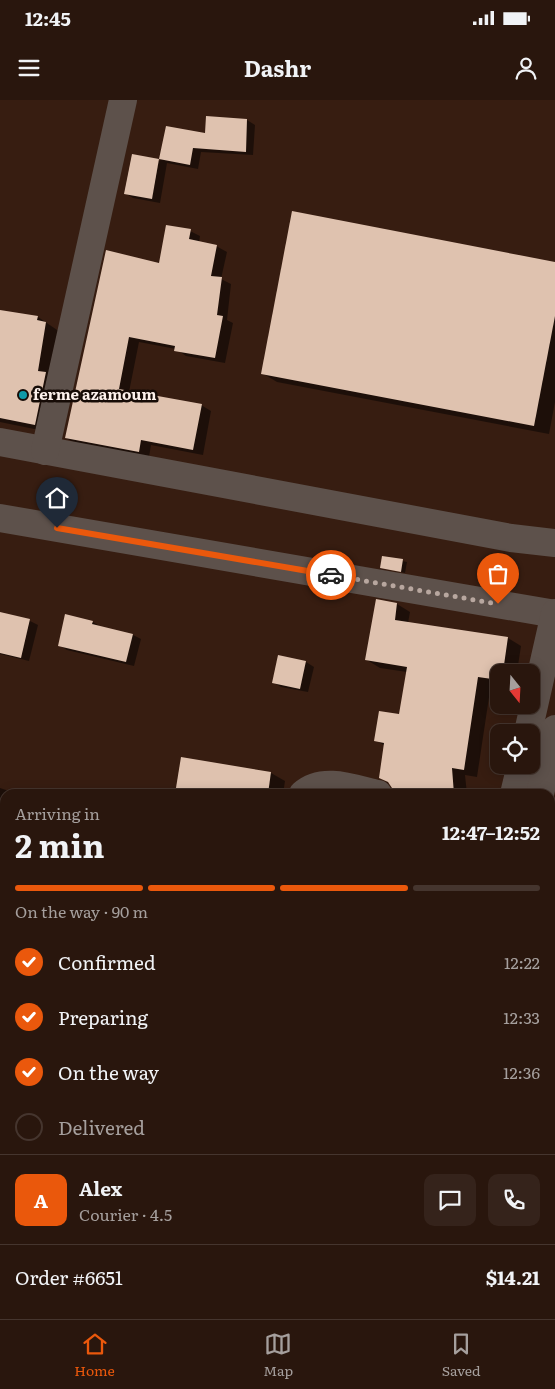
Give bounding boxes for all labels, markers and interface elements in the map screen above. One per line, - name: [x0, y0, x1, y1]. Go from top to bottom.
- text: 12:45: [25, 4, 71, 32]
- text: Dashr: [244, 51, 311, 84]
- icon: menu: [15, 54, 43, 82]
- icon: person: [512, 54, 540, 82]
- place label: ferme azamoum: [33, 382, 156, 405]
- marker: ferme azamoum: [17, 389, 29, 401]
- pin: [36, 477, 78, 528]
- icon: home: [43, 484, 71, 512]
- courier: [306, 550, 356, 600]
- pin: [477, 553, 519, 604]
- icon: bag: [484, 560, 512, 588]
- icon: car: [317, 561, 345, 589]
- north arrow: [490, 664, 540, 714]
- map controls: [490, 664, 540, 774]
- button: locate: [490, 724, 540, 774]
- text: Arriving in: [15, 801, 100, 825]
- text: 12:47–12:52: [442, 818, 540, 846]
- text: 2 min: [15, 820, 104, 868]
- text: On the way · 90 m: [15, 899, 148, 923]
- icon: check: [15, 948, 43, 976]
- text: Confirmed: [58, 948, 156, 976]
- text: 12:22: [504, 950, 540, 974]
- icon: check: [15, 1003, 43, 1031]
- text: Preparing: [58, 1003, 148, 1031]
- text: 12:33: [503, 1005, 540, 1029]
- icon: check: [15, 1058, 43, 1086]
- text: On the way: [58, 1058, 159, 1086]
- text: 12:36: [503, 1060, 540, 1084]
- text: Delivered: [58, 1113, 145, 1141]
- text: Alex: [79, 1174, 122, 1202]
- button: chat: [424, 1174, 476, 1226]
- button: phone: [488, 1174, 540, 1226]
- text: A: [34, 1186, 48, 1214]
- text: Courier · 4.5: [79, 1202, 172, 1226]
- text: Order #6651: [15, 1263, 123, 1291]
- text: $14.21: [486, 1263, 540, 1291]
- tab: Home: [74, 1330, 115, 1380]
- tab: Map: [263, 1330, 293, 1380]
- tab: Saved: [442, 1330, 481, 1380]

